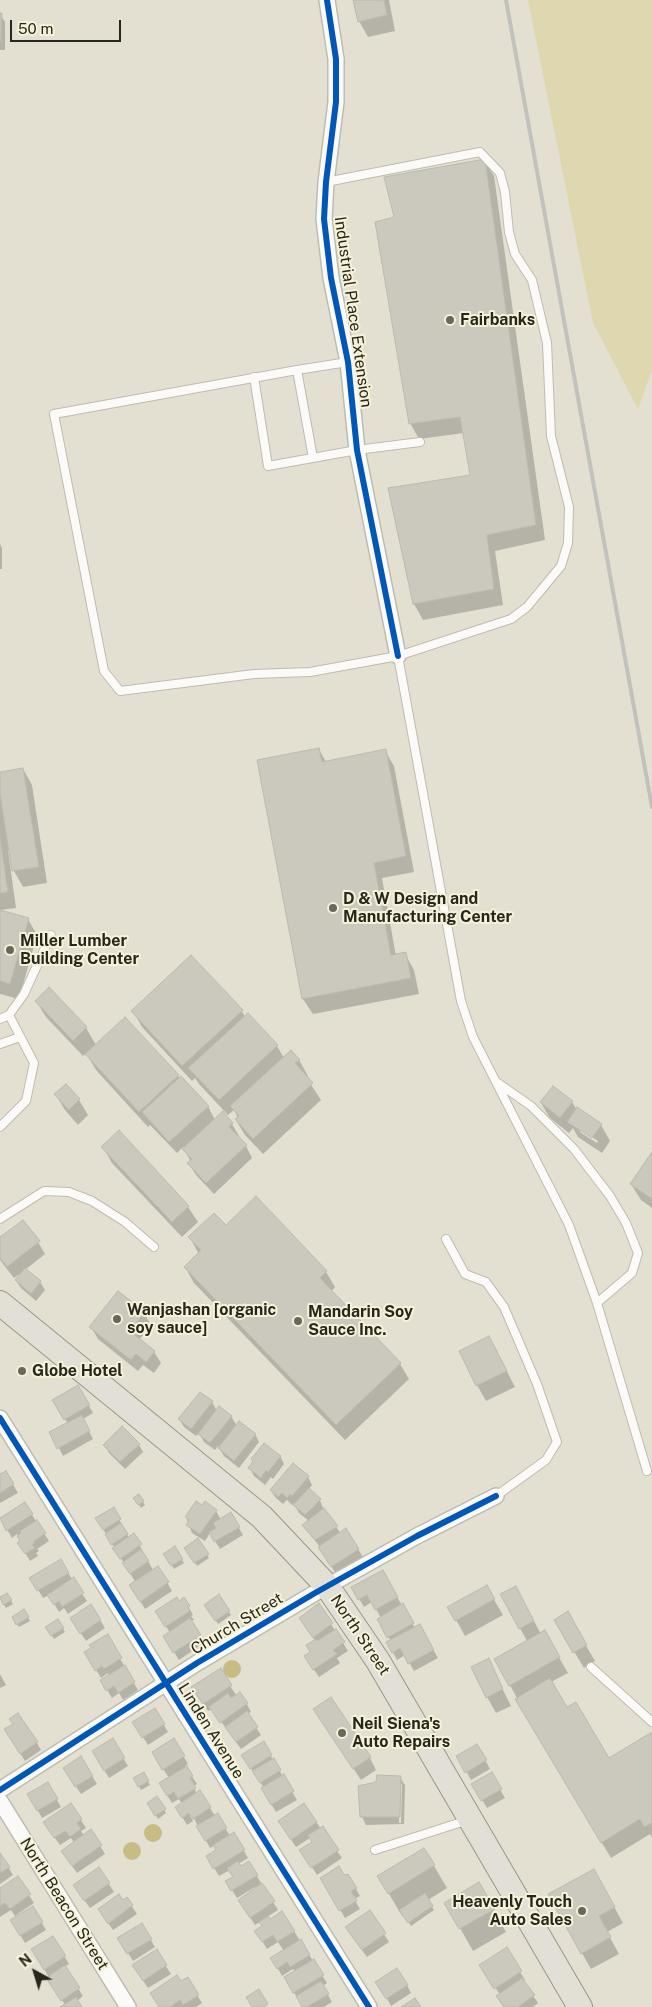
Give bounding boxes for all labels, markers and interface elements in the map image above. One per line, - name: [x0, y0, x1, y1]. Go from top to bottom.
- scale bar: [12, 10, 124, 42]
- text: 50 m: [18, 20, 53, 37]
- street label: Industrial Place Extension: [330, 215, 376, 409]
- place label: Fairbanks: [460, 310, 535, 330]
- marker: Fairbanks: [444, 314, 456, 326]
- place label: D & W Design and Manufacturing Center: [343, 889, 512, 927]
- marker: D & W Design and Manufacturing Center: [327, 902, 339, 914]
- place label: Miller Lumber Building Center: [20, 931, 139, 969]
- marker: Miller Lumber Building Center: [4, 944, 16, 956]
- place label: Wanjashan [organic soy sauce]: [127, 1300, 276, 1338]
- place label: Mandarin Soy Sauce Inc.: [308, 1302, 413, 1340]
- marker: Wanjashan [organic soy sauce]: [111, 1313, 123, 1325]
- marker: Mandarin Soy Sauce Inc.: [292, 1315, 304, 1327]
- place label: Globe Hotel: [32, 1361, 123, 1381]
- marker: Globe Hotel: [16, 1365, 28, 1377]
- street label: Church Street: [187, 1589, 287, 1659]
- street label: North Street: [326, 1591, 394, 1679]
- street label: Linden Avenue: [174, 1680, 248, 1782]
- place label: Neil Siena's Auto Repairs: [352, 1714, 450, 1752]
- marker: Neil Siena's Auto Repairs: [336, 1727, 348, 1739]
- street label: North Beacon Street: [15, 1834, 113, 1974]
- place label: Heavenly Touch Auto Sales: [452, 1892, 572, 1930]
- marker: Heavenly Touch Auto Sales: [576, 1905, 588, 1917]
- north arrow: [10, 1947, 60, 1997]

